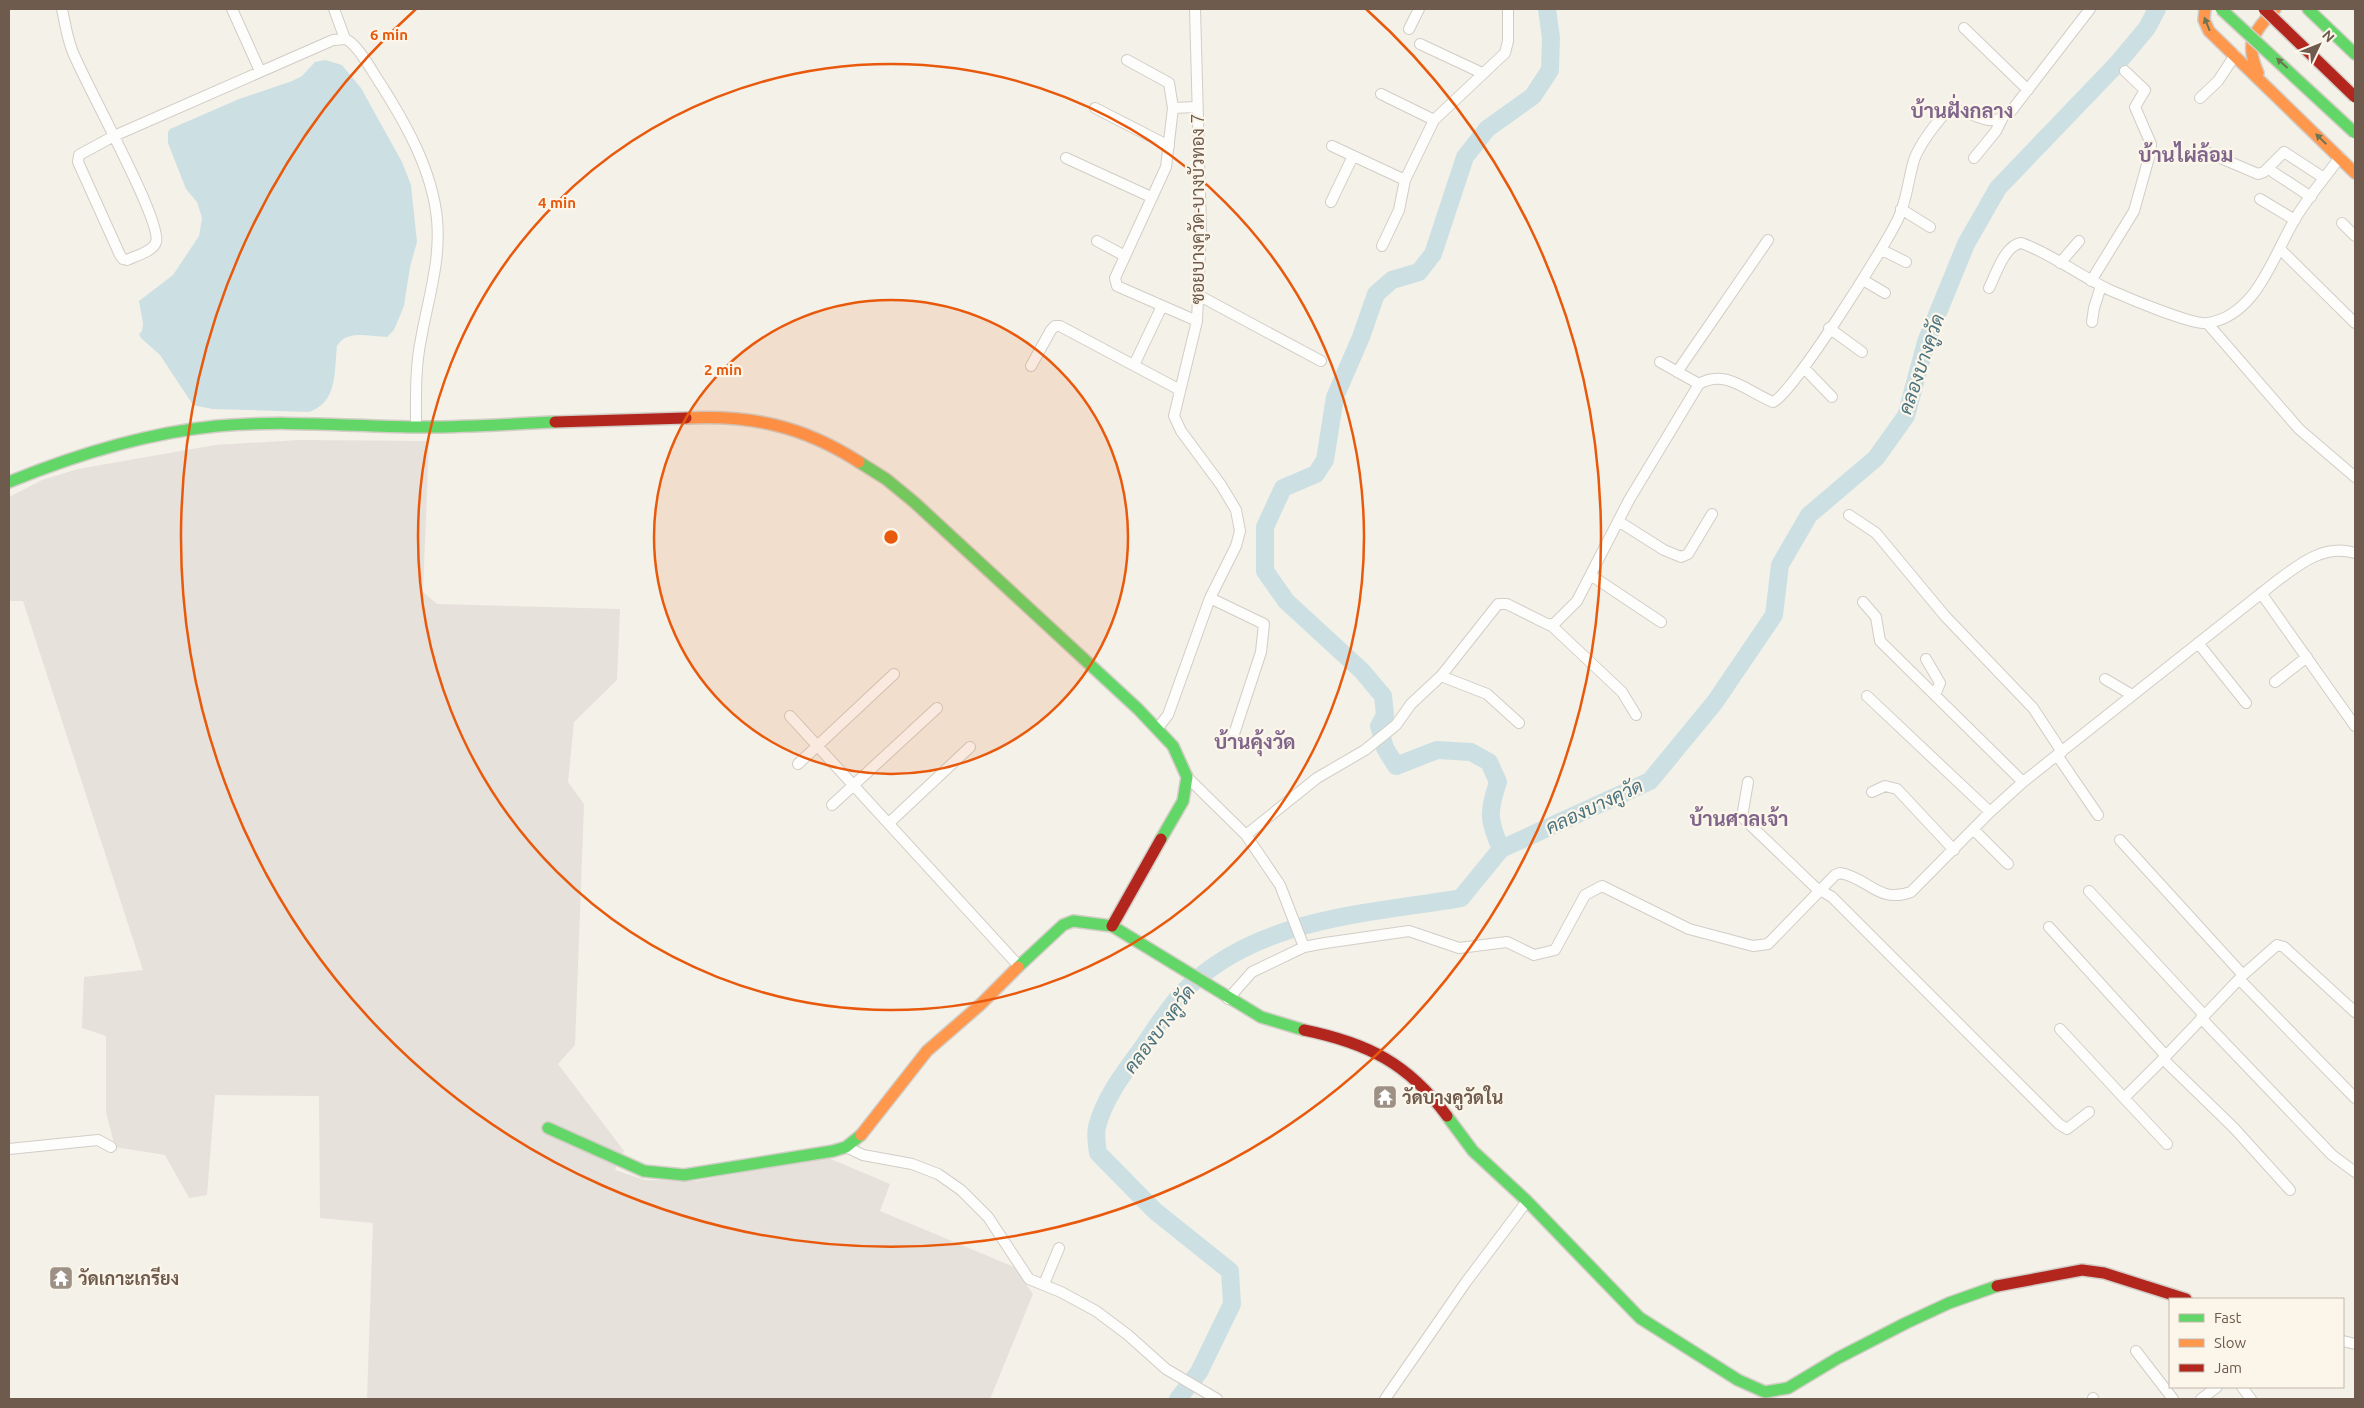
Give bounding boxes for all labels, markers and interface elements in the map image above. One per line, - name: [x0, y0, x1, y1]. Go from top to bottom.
- one-way arrow: [2203, 16, 2211, 31]
- north arrow: [2294, 20, 2344, 70]
- text: 6 min: [370, 26, 408, 43]
- text: N: [2319, 27, 2338, 45]
- one-way arrow: [2276, 57, 2288, 69]
- district label: บ้านฝั่งกลาง: [1911, 94, 2013, 122]
- street label: ซอยบางคูวัด-บางบัวทอง 7: [1187, 114, 1211, 304]
- one-way arrow: [2315, 133, 2327, 145]
- district label: บ้านไผ่ล้อม: [2139, 141, 2233, 166]
- text: 4 min: [538, 194, 576, 211]
- water label: คลองบางคูวัด: [1894, 311, 1951, 418]
- text: 2 min: [704, 361, 742, 378]
- centre of rings: [882, 528, 900, 546]
- district label: บ้านคุ้งวัด: [1214, 729, 1296, 757]
- water label: คลองบางคูวัด: [1542, 774, 1647, 841]
- district label: บ้านศาลเจ้า: [1689, 806, 1789, 830]
- water label: คลองบางคูวัด: [1119, 981, 1202, 1079]
- temple icon: วัดบางคูวัดใน: [1372, 1084, 1398, 1110]
- place label: วัดบางคูวัดใน: [1402, 1085, 1504, 1111]
- temple icon: วัดเกาะเกรียง: [48, 1265, 74, 1291]
- place label: วัดเกาะเกรียง: [78, 1266, 179, 1288]
- legend: [2169, 1298, 2344, 1388]
- text: Fast: [2214, 1309, 2242, 1326]
- text: Slow: [2214, 1334, 2247, 1351]
- text: Jam: [2214, 1359, 2242, 1376]

